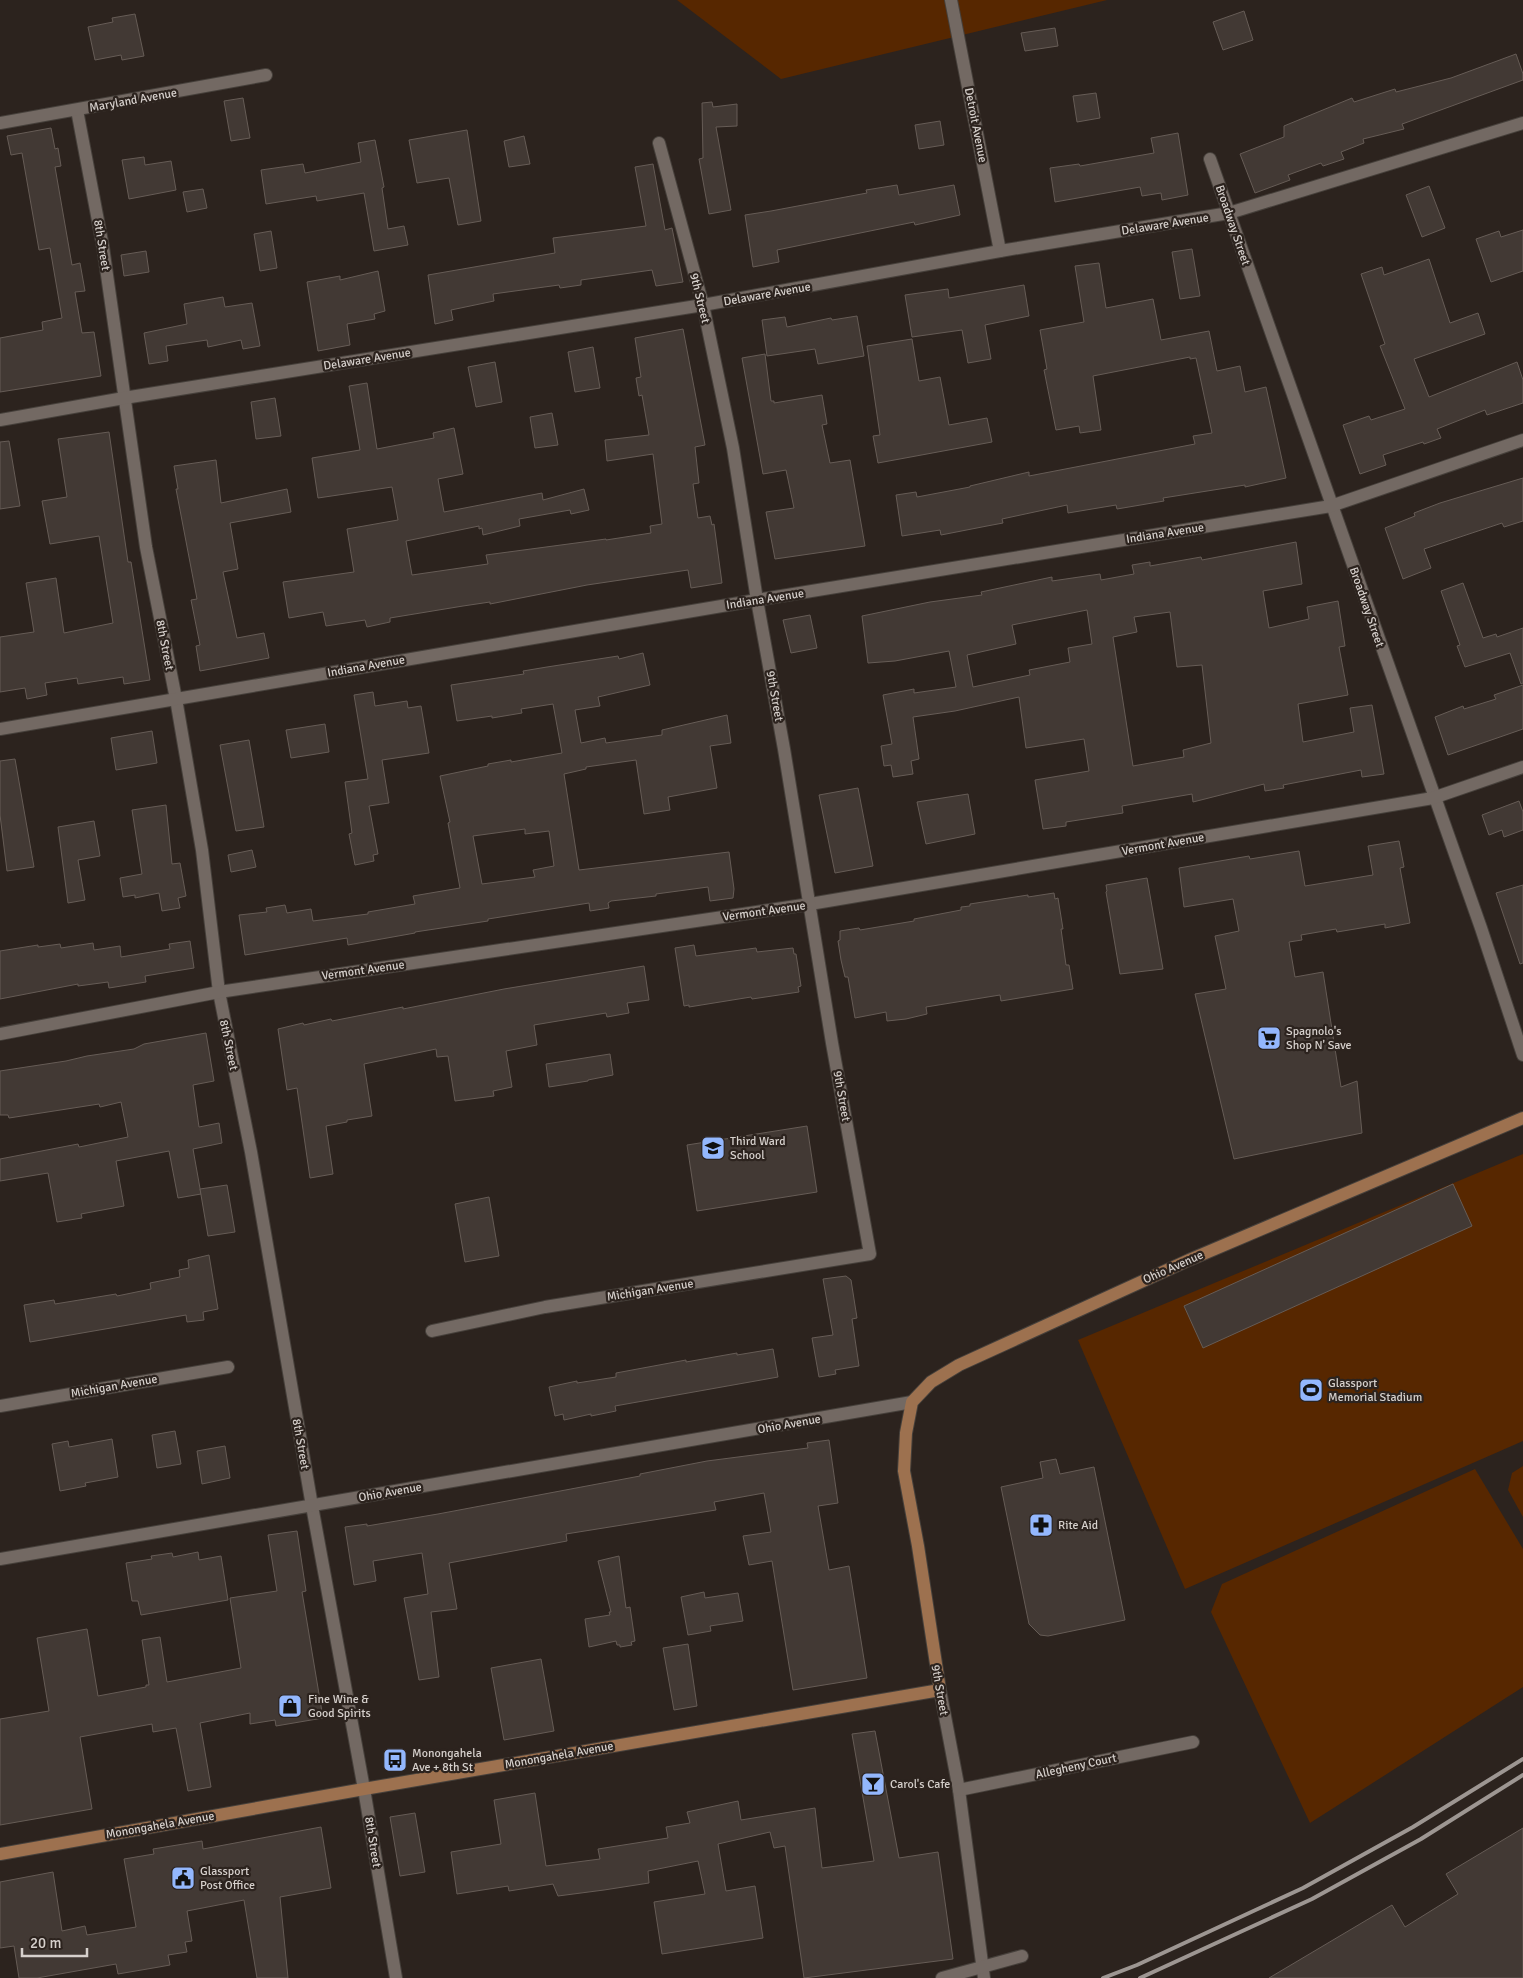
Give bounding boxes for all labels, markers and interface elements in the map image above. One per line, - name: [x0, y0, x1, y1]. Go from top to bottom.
- street label: Maryland Avenue: [88, 85, 178, 116]
- street label: Detroit Avenue: [961, 86, 990, 164]
- street label: Broadway Street: [1212, 183, 1253, 267]
- street label: Delaware Avenue: [1120, 210, 1210, 239]
- street label: 8th Street: [90, 219, 113, 271]
- street label: 9th Street: [686, 272, 713, 325]
- street label: Delaware Avenue: [722, 279, 812, 310]
- street label: Delaware Avenue: [322, 345, 412, 374]
- street label: Indiana Avenue: [1125, 520, 1205, 547]
- street label: Broadway Street: [1346, 565, 1387, 649]
- street label: Indiana Avenue: [725, 586, 805, 613]
- street label: 8th Street: [152, 619, 177, 672]
- street label: Indiana Avenue: [326, 652, 406, 681]
- street label: 9th Street: [763, 670, 786, 723]
- street label: Vermont Avenue: [1121, 830, 1205, 859]
- street label: Vermont Avenue: [722, 898, 806, 925]
- street label: Vermont Avenue: [321, 957, 405, 984]
- street label: 8th Street: [216, 1019, 241, 1072]
- place label: Spagnolo's Shop N' Save: [1286, 1024, 1352, 1053]
- supermarket icon: Spagnolo's Shop N' Save: [1256, 1025, 1282, 1051]
- street label: 9th Street: [830, 1070, 853, 1123]
- place label: Third Ward School: [730, 1134, 786, 1163]
- school or university icon: Third Ward School: [700, 1135, 726, 1161]
- street label: Ohio Avenue: [1141, 1248, 1206, 1287]
- street label: Michigan Avenue: [606, 1276, 694, 1305]
- street label: Michigan Avenue: [70, 1372, 158, 1401]
- place label: Glassport Memorial Stadium: [1328, 1376, 1422, 1405]
- sports icon: Glassport Memorial Stadium: [1298, 1377, 1324, 1403]
- street label: Ohio Avenue: [756, 1412, 822, 1437]
- street label: 8th Street: [289, 1418, 312, 1471]
- street label: Ohio Avenue: [357, 1480, 423, 1505]
- pharmacy icon: Rite Aid: [1028, 1512, 1054, 1538]
- place label: Rite Aid: [1058, 1518, 1098, 1533]
- street label: 9th Street: [928, 1664, 951, 1717]
- place label: Fine Wine & Good Spirits: [308, 1692, 371, 1721]
- shop icon: Fine Wine & Good Spirits: [277, 1693, 303, 1719]
- street label: Monongahela Avenue: [504, 1739, 615, 1772]
- place label: Monongahela Ave + 8th St: [412, 1746, 482, 1775]
- bus stop icon: Monongahela Ave + 8th St: [382, 1747, 408, 1773]
- street label: Allegheny Court: [1034, 1751, 1118, 1782]
- bar icon: Carol's Cafe: [860, 1771, 886, 1797]
- place label: Carol's Cafe: [890, 1777, 950, 1792]
- street label: Monongahela Avenue: [105, 1809, 216, 1842]
- street label: 8th Street: [361, 1816, 384, 1868]
- place label: Glassport Post Office: [200, 1864, 255, 1893]
- public building icon: Glassport Post Office: [170, 1865, 196, 1891]
- scale bar: [22, 1926, 88, 1958]
- text: 20 m: [30, 1934, 61, 1952]

